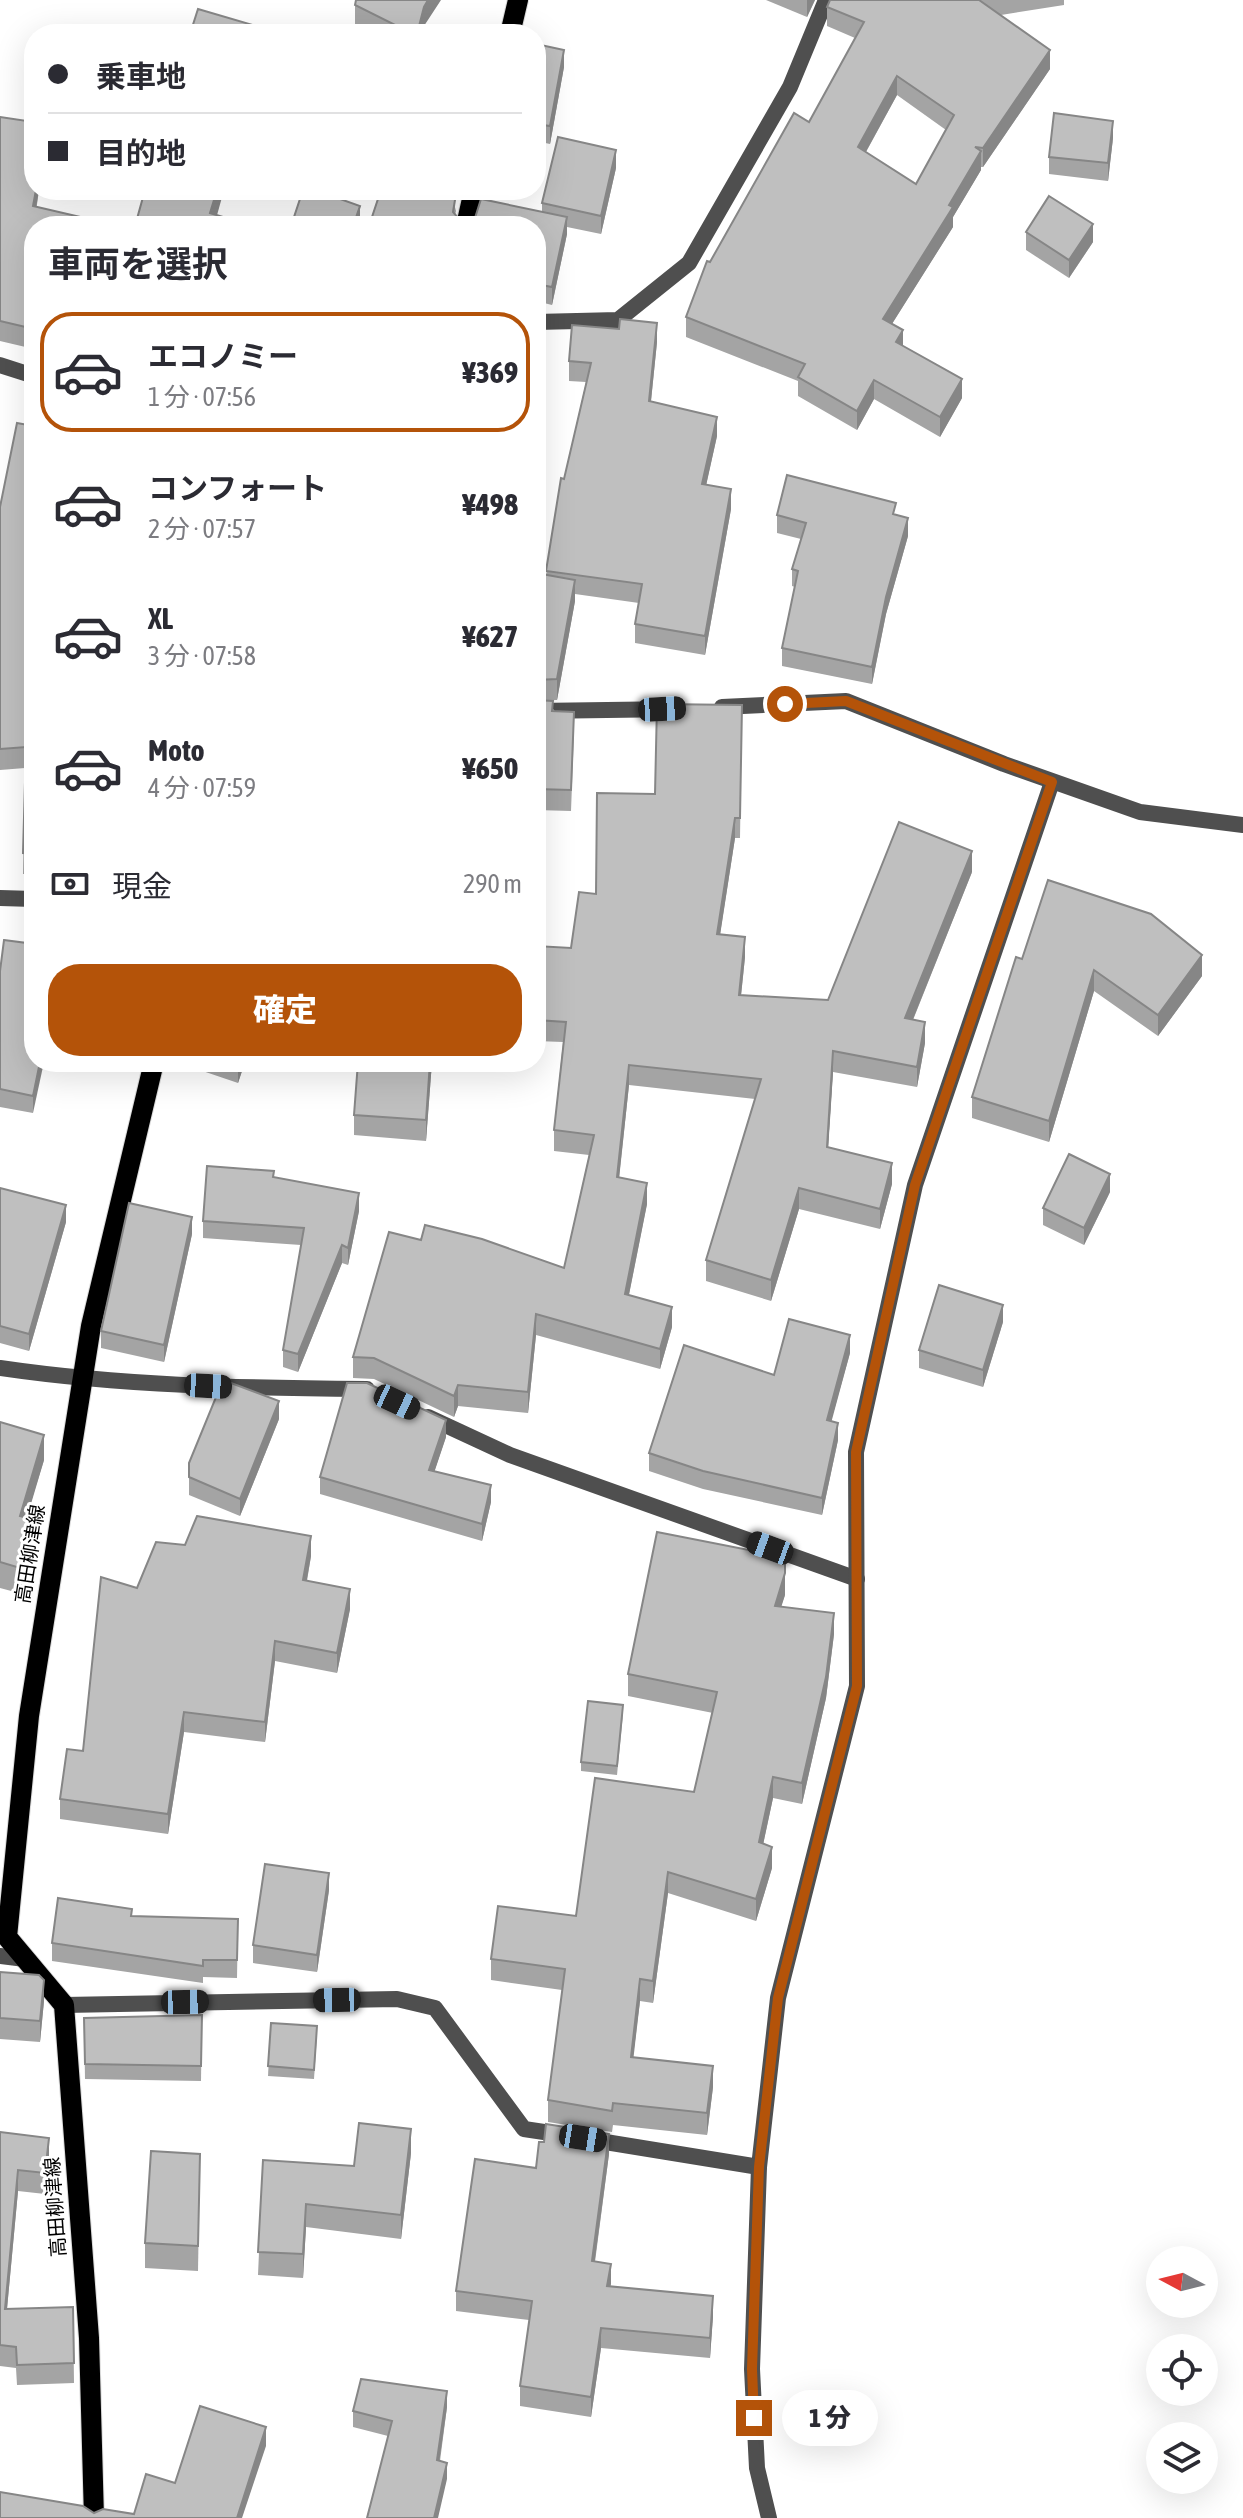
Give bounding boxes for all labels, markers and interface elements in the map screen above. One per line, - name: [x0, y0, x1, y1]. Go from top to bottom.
- text: 乗車地: [96, 59, 186, 93]
- text: 目的地: [96, 136, 186, 170]
- text: 車両を選択: [48, 243, 228, 285]
- icon: car: [52, 336, 124, 408]
- text: エコノミー: [148, 339, 298, 373]
- text: ¥369: [462, 355, 518, 389]
- text: 1 分 · 07:56: [148, 382, 256, 412]
- icon: car: [52, 468, 124, 540]
- text: コンフォート: [148, 471, 327, 505]
- text: ¥498: [462, 487, 518, 521]
- text: 2 分 · 07:57: [148, 514, 256, 544]
- icon: car: [52, 600, 124, 672]
- text: XL: [148, 601, 173, 635]
- text: ¥627: [462, 619, 518, 653]
- text: 3 分 · 07:58: [148, 641, 256, 671]
- route start: [767, 686, 803, 722]
- car: [637, 696, 687, 722]
- icon: car: [52, 732, 124, 804]
- text: Moto: [148, 733, 205, 767]
- text: ¥650: [462, 751, 518, 785]
- text: 4 分 · 07:59: [148, 773, 256, 803]
- icon: cash: [48, 862, 92, 906]
- text: 現金: [112, 869, 172, 903]
- text: 290 m: [463, 869, 522, 899]
- button: 確定: [48, 964, 522, 1056]
- car: [183, 1373, 233, 1399]
- car: [370, 1381, 424, 1423]
- street label: 高田柳津線: [10, 1503, 49, 1605]
- car: [743, 1529, 797, 1567]
- car: [313, 1988, 361, 2012]
- car: [161, 1990, 209, 2014]
- car: [557, 2122, 609, 2154]
- street label: 高田柳津線: [40, 2156, 69, 2258]
- north arrow: [1146, 2246, 1218, 2318]
- map controls: [1146, 2246, 1218, 2494]
- button: locate: [1146, 2334, 1218, 2406]
- callout: 1 分: [782, 2390, 878, 2446]
- route end: [736, 2400, 772, 2436]
- text: 1 分: [809, 2403, 851, 2433]
- button: layers: [1146, 2422, 1218, 2494]

